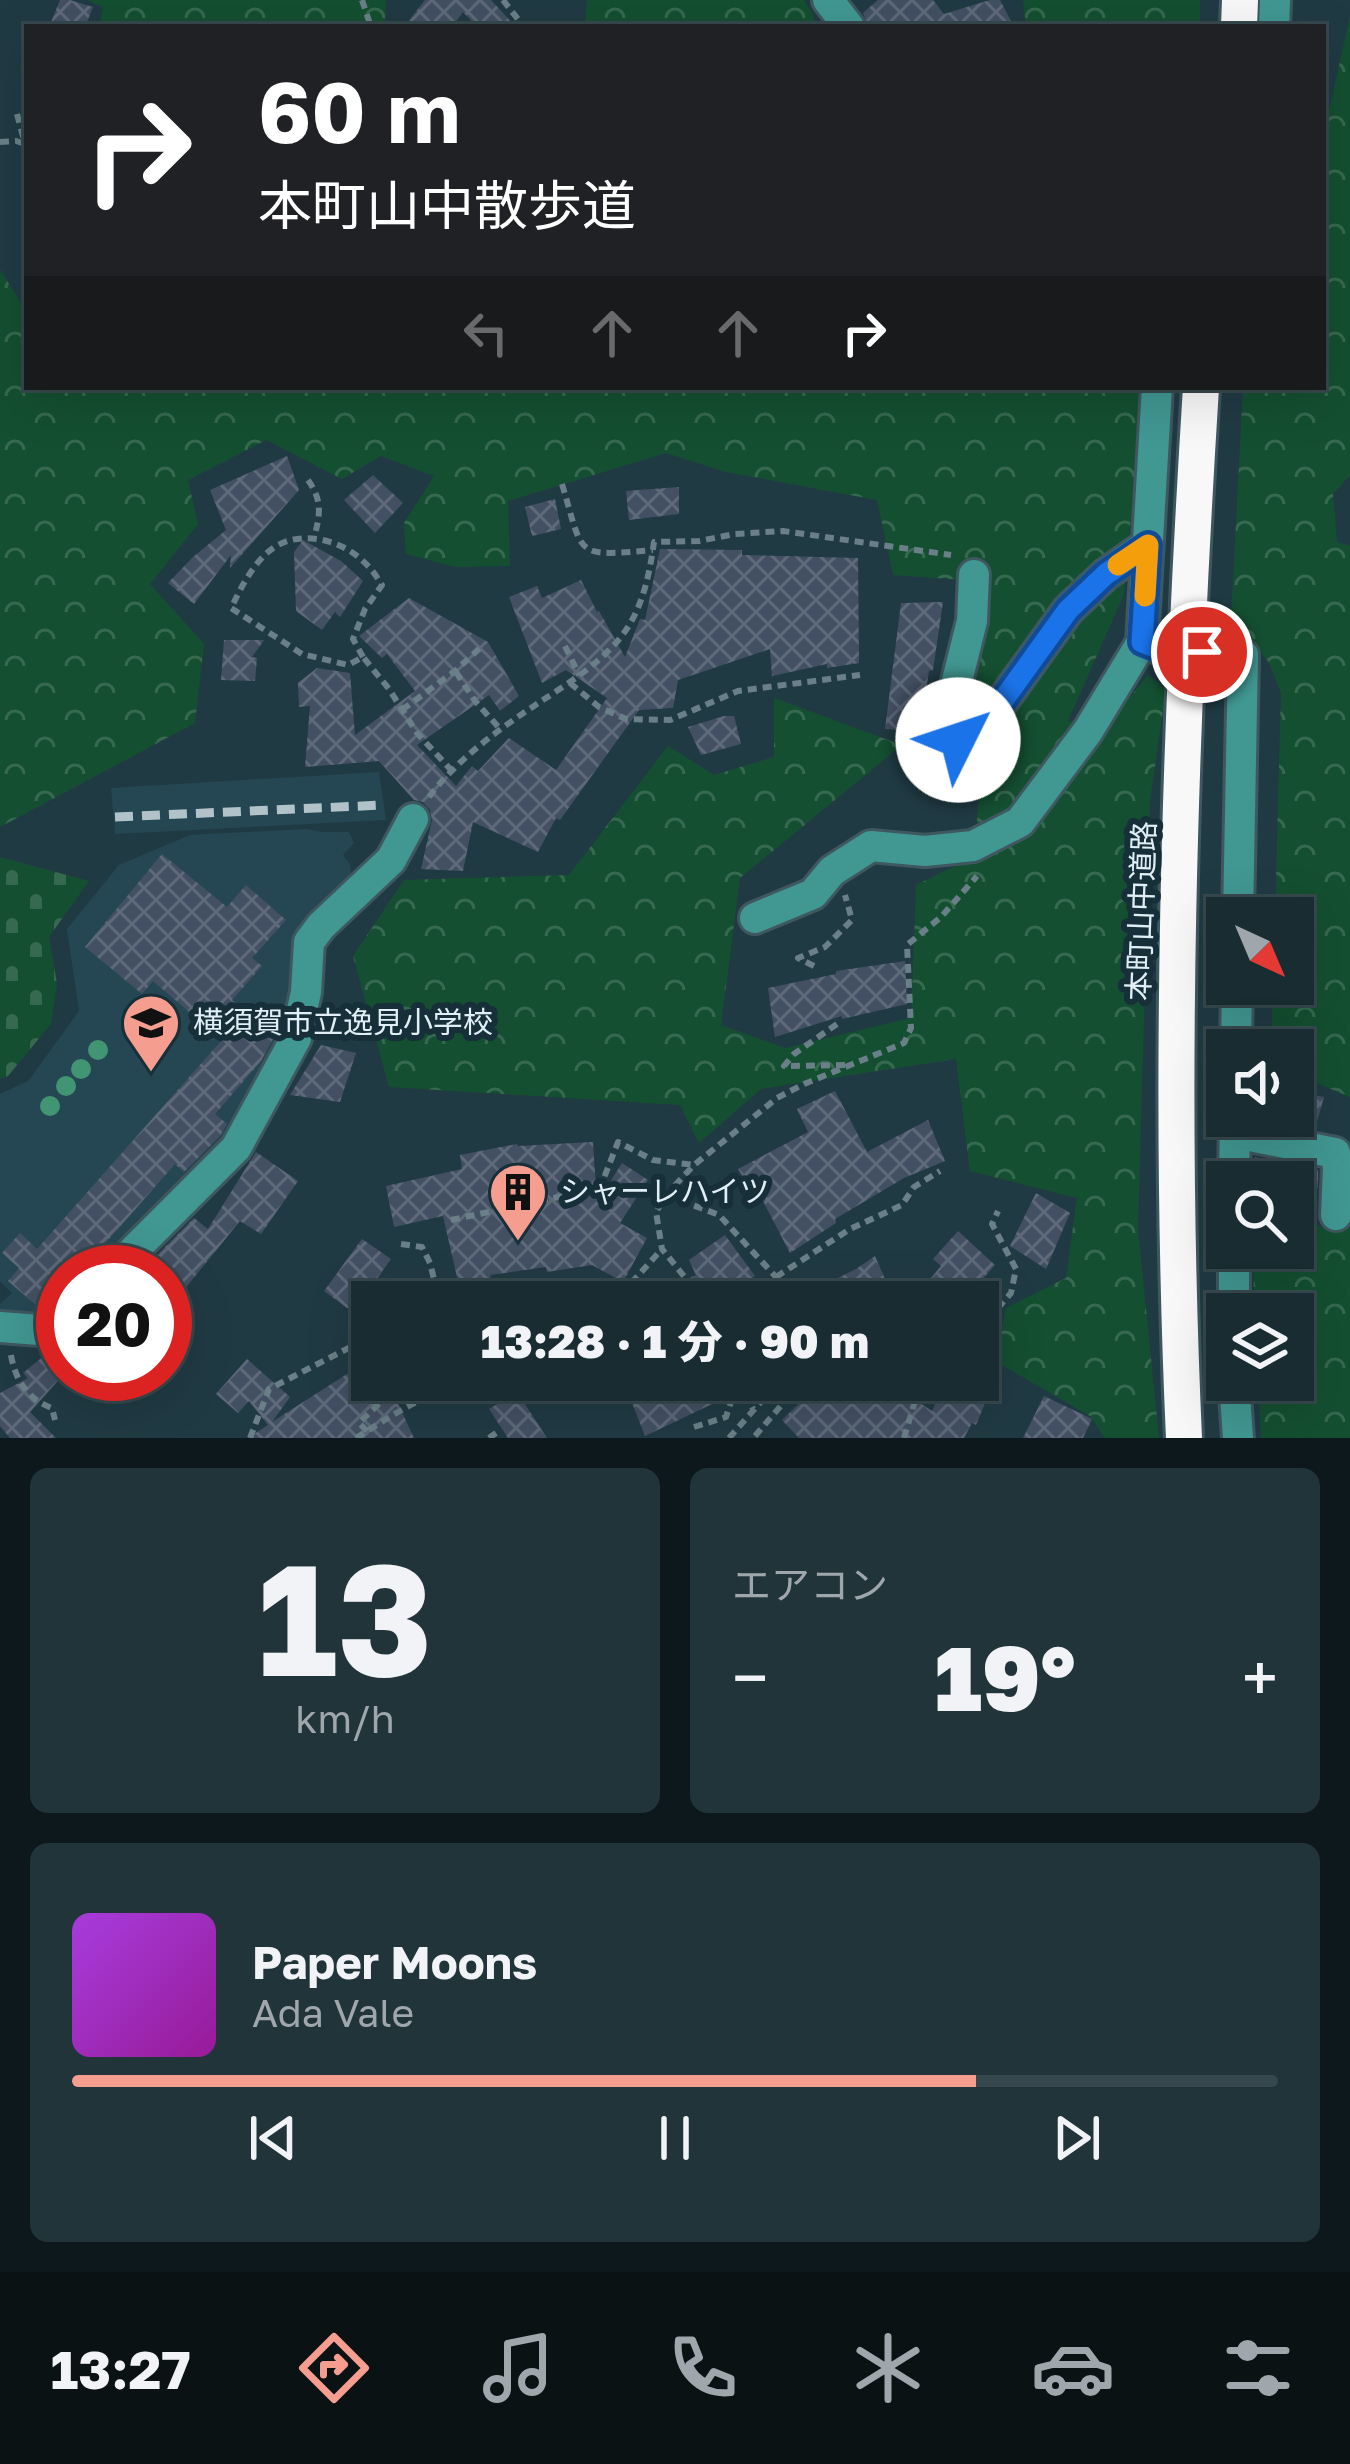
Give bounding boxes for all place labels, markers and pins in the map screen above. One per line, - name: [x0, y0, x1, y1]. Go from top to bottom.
- pin: [1151, 601, 1253, 703]
- school or university icon: 横須賀市立逸見小学校: [120, 992, 182, 1074]
- place label: 横須賀市立逸見小学校: [193, 1004, 493, 1040]
- building icon: シャーレハイツ: [487, 1161, 549, 1243]
- place label: シャーレハイツ: [560, 1173, 769, 1209]

